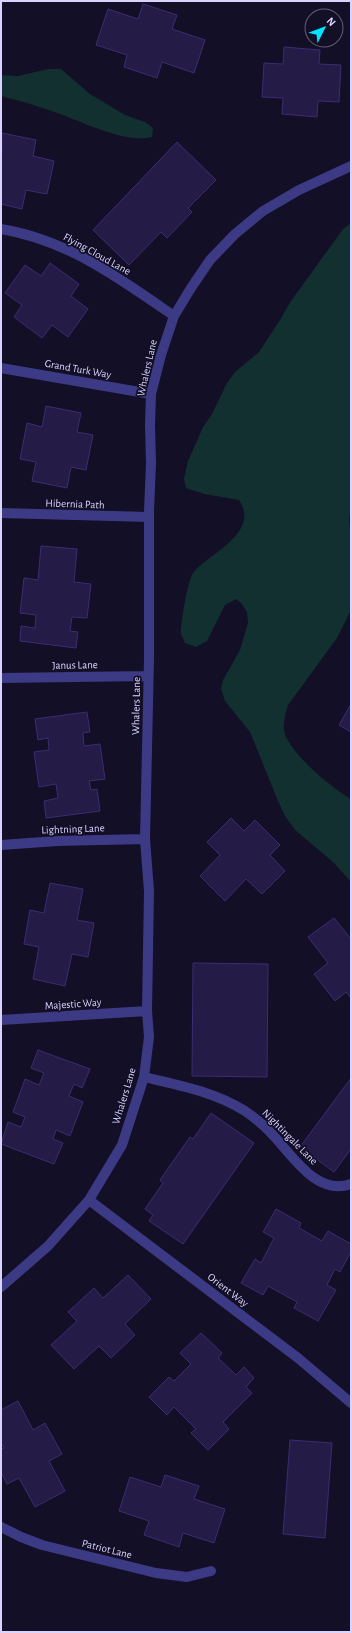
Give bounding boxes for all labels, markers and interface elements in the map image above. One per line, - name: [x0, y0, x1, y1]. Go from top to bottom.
- north arrow: [304, 8, 344, 48]
- text: N: [324, 15, 338, 28]
- street label: Flying Cloud Lane: [62, 231, 132, 277]
- street label: Whalers Lane: [135, 338, 159, 398]
- street label: Grand Turk Way: [44, 358, 112, 380]
- street label: Hibernia Path: [45, 497, 105, 511]
- street label: Janus Lane: [52, 659, 98, 671]
- street label: Whalers Lane: [130, 677, 142, 735]
- street label: Lightning Lane: [41, 822, 105, 836]
- street label: Majestic Way: [44, 997, 102, 1011]
- street label: Whalers Lane: [110, 1067, 138, 1125]
- street label: Nightingale Lane: [260, 1107, 320, 1167]
- street label: Orient Way: [205, 1271, 251, 1309]
- street label: Patriot Lane: [81, 1537, 133, 1561]

